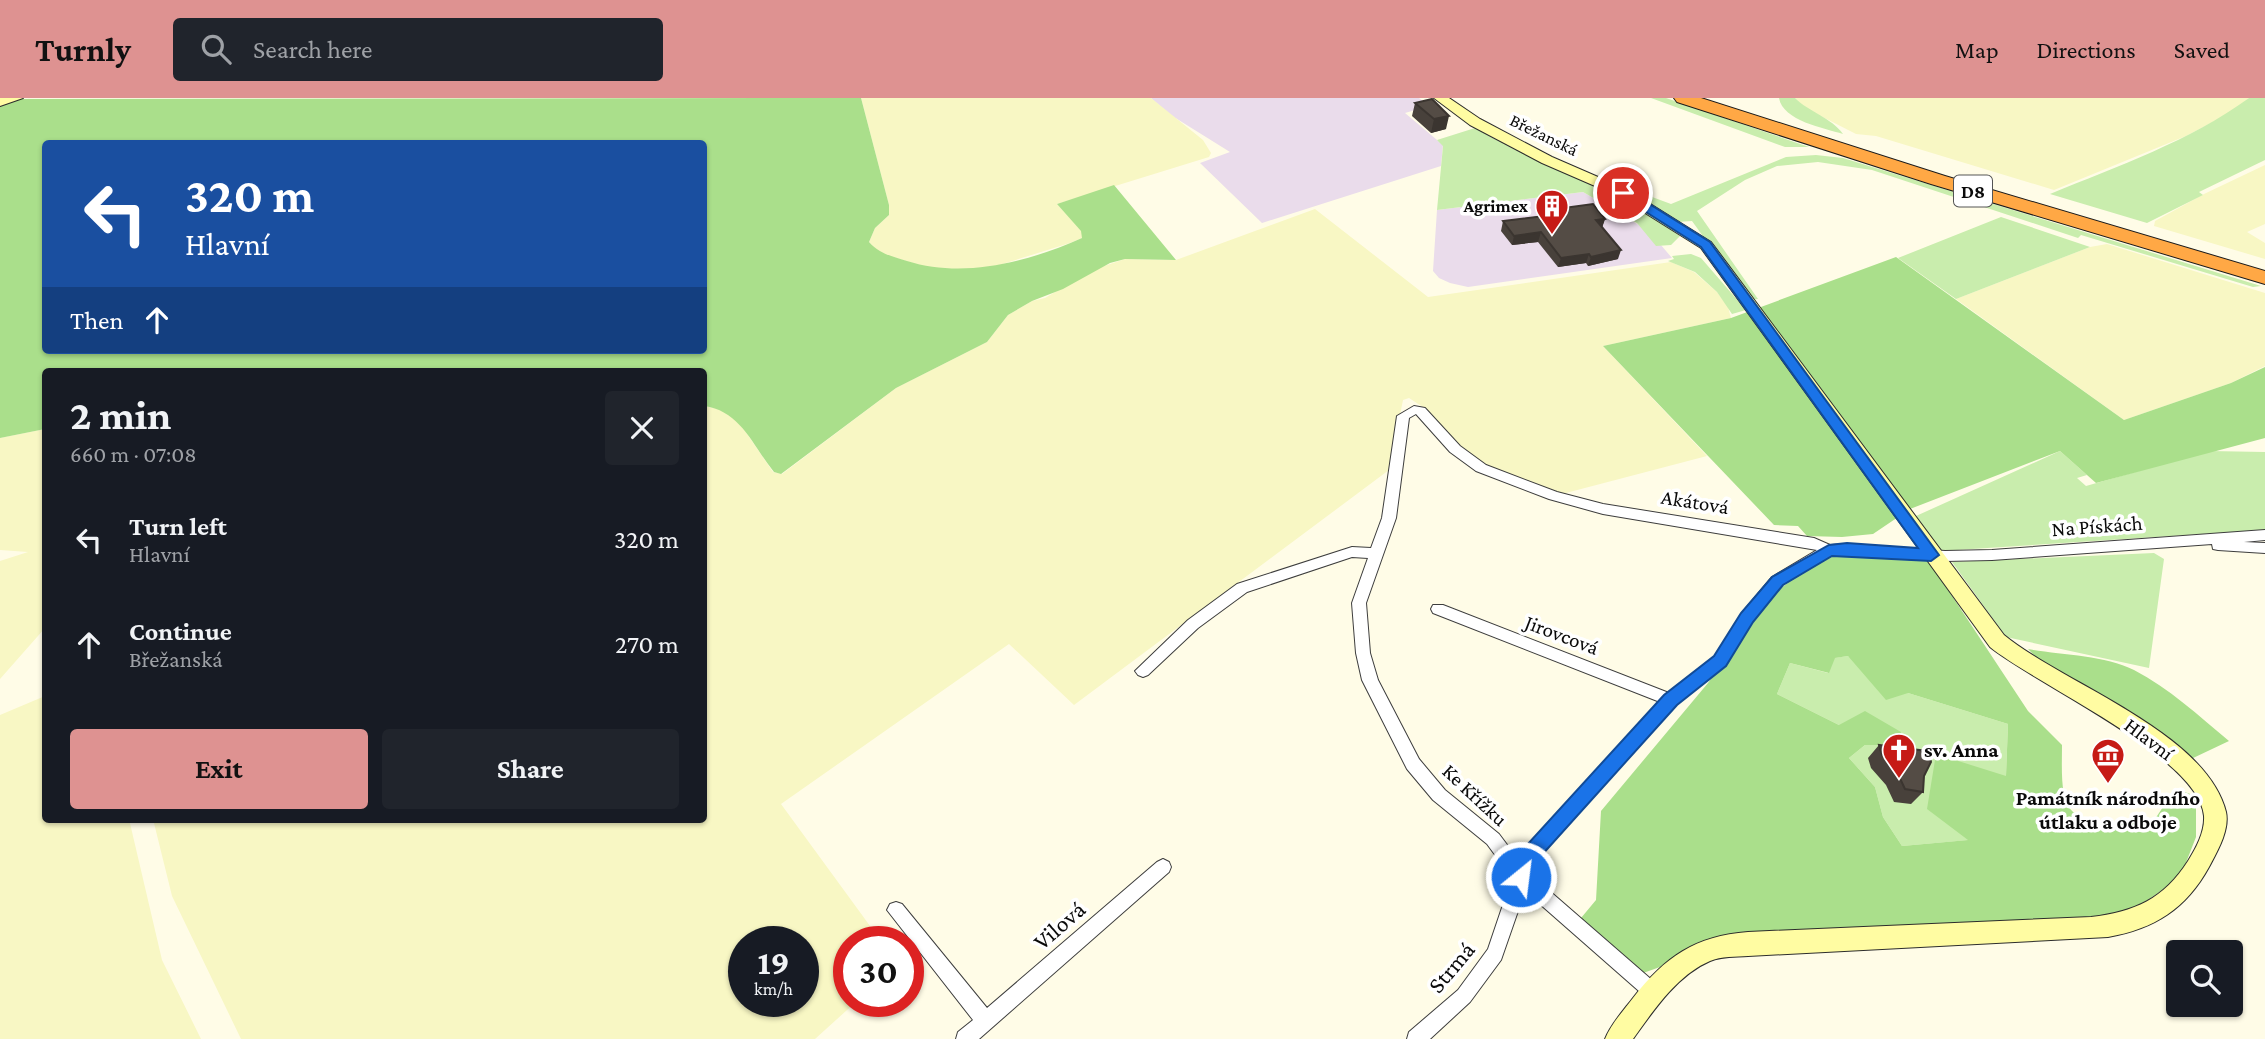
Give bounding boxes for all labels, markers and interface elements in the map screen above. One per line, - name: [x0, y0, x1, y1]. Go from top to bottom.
- search box: [173, 18, 663, 81]
- icon: search: [197, 30, 235, 68]
- text: Turnly: [35, 31, 131, 68]
- text: Search here: [253, 35, 372, 64]
- text: Map: [1955, 36, 1999, 63]
- text: Directions: [2037, 36, 2136, 63]
- text: Saved: [2174, 36, 2230, 63]
- street label: Břežanská: [1507, 110, 1581, 160]
- pin: [1593, 163, 1653, 223]
- icon: left: [70, 168, 161, 259]
- text: 320 m: [185, 168, 314, 223]
- icon: arrive: [1604, 174, 1642, 212]
- road number: D8: [1954, 176, 1992, 206]
- building icon: Agrimex: [1533, 187, 1571, 236]
- place label: Agrimex: [1462, 196, 1529, 216]
- text: Hlavní: [185, 226, 269, 262]
- icon: ahead: [138, 301, 176, 339]
- text: Then: [70, 306, 124, 335]
- text: 2 min: [70, 391, 171, 438]
- button: close: [605, 391, 679, 465]
- text: 660 m · 07:08: [70, 441, 197, 467]
- street label: Akátová: [1660, 485, 1731, 519]
- street label: Na Pískách: [2051, 511, 2143, 541]
- text: Turn left: [129, 512, 227, 541]
- icon: left: [70, 521, 108, 559]
- text: 320 m: [614, 525, 679, 554]
- text: Hlavní: [129, 541, 190, 567]
- street label: Jirovcová: [1520, 609, 1602, 660]
- text: Continue: [129, 617, 232, 646]
- icon: ahead: [70, 626, 108, 664]
- text: 270 m: [615, 630, 679, 659]
- text: Břežanská: [129, 646, 223, 672]
- street label: Hlavní: [2120, 713, 2180, 766]
- button: Exit: [70, 729, 368, 809]
- button: Share: [382, 729, 679, 809]
- church icon: sv. Anna: [1880, 731, 1918, 780]
- museum icon: Památník národního útlaku a odboje: [2089, 736, 2127, 785]
- place label: sv. Anna: [1924, 738, 1999, 762]
- street label: Ke Křížku: [1438, 759, 1512, 831]
- place label: Památník národního útlaku a odboje: [2016, 786, 2200, 834]
- position arrow: [1484, 840, 1558, 914]
- street label: Vilová: [1028, 895, 1090, 955]
- speed limit sign: 30: [833, 926, 924, 1017]
- street label: Strmá: [1422, 936, 1480, 998]
- map controls: [2166, 940, 2243, 1017]
- button: search: [2166, 940, 2243, 1017]
- text: 19: [757, 943, 790, 982]
- text: km/h: [754, 979, 793, 999]

